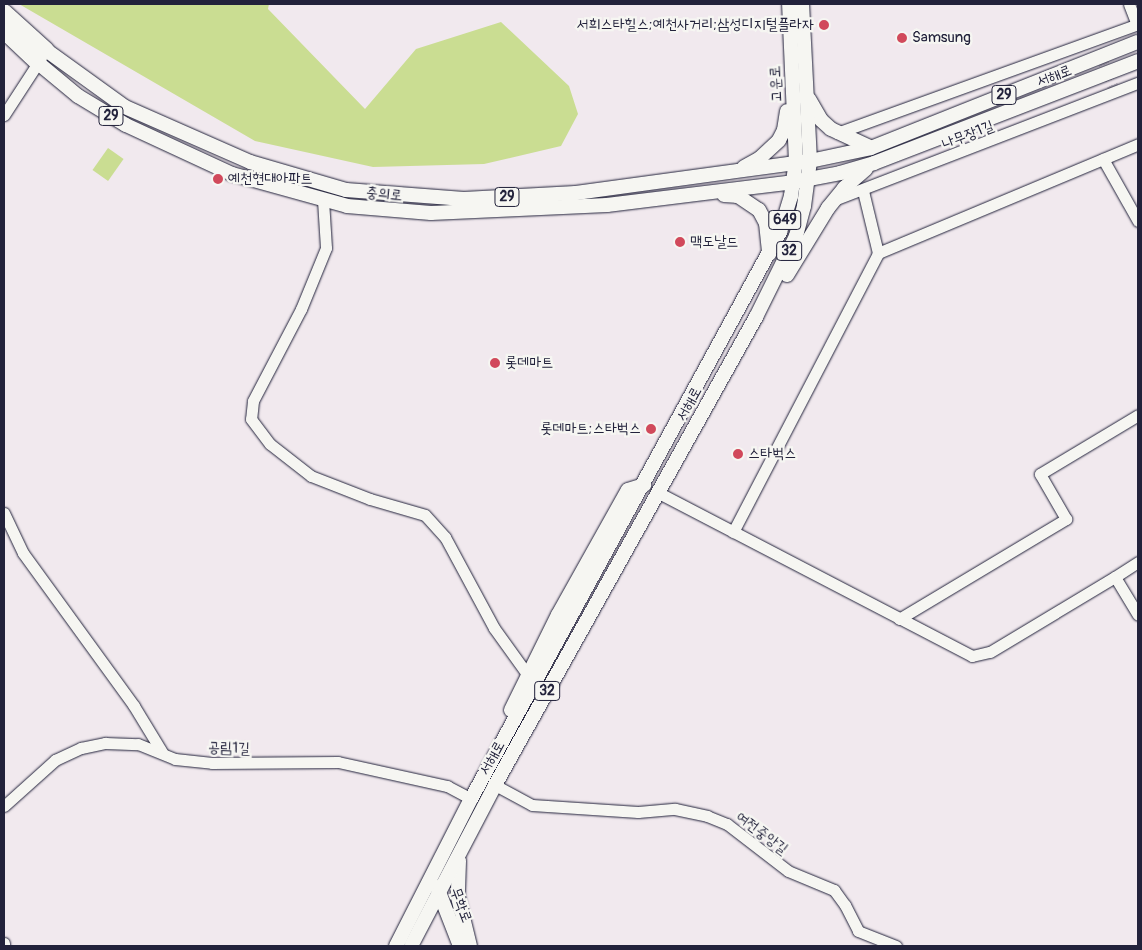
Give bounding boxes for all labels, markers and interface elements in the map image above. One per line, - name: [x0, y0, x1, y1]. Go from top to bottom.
- place label: 서희스타힐스;예천사거리;삼성디지털플라자: [576, 16, 814, 34]
- marker: 서희스타힐스;예천사거리;삼성디지털플라자: [818, 19, 830, 31]
- place label: Samsung: [912, 29, 971, 47]
- marker: Samsung: [896, 32, 908, 44]
- street label: 서해로: [1034, 61, 1074, 91]
- street label: 고운로: [766, 65, 786, 103]
- road number: 29: [990, 84, 1018, 106]
- road number: 29: [97, 104, 125, 128]
- street label: 나무장1길: [939, 117, 997, 153]
- place label: 예천현대아파트: [228, 170, 312, 188]
- marker: 예천현대아파트: [212, 173, 224, 185]
- street label: 충의로: [365, 183, 403, 205]
- road number: 29: [493, 186, 521, 208]
- road number: 649: [768, 208, 802, 232]
- place label: 맥도날드: [690, 233, 738, 251]
- marker: 맥도날드: [674, 236, 686, 248]
- road number: 32: [775, 240, 803, 262]
- place label: 롯데마트: [505, 354, 553, 372]
- marker: 롯데마트: [489, 357, 501, 369]
- street label: 서해로: [672, 384, 706, 424]
- place label: 롯데마트;스타벅스: [540, 420, 641, 438]
- marker: 롯데마트;스타벅스: [645, 423, 657, 435]
- place label: 스타벅스: [748, 445, 796, 463]
- marker: 스타벅스: [732, 448, 744, 460]
- road number: 32: [533, 679, 561, 702]
- street label: 공림1길: [208, 738, 250, 758]
- street label: 서해로: [475, 738, 509, 778]
- street label: 여전중앙길: [732, 808, 792, 858]
- street label: 무학로: [446, 885, 476, 925]

